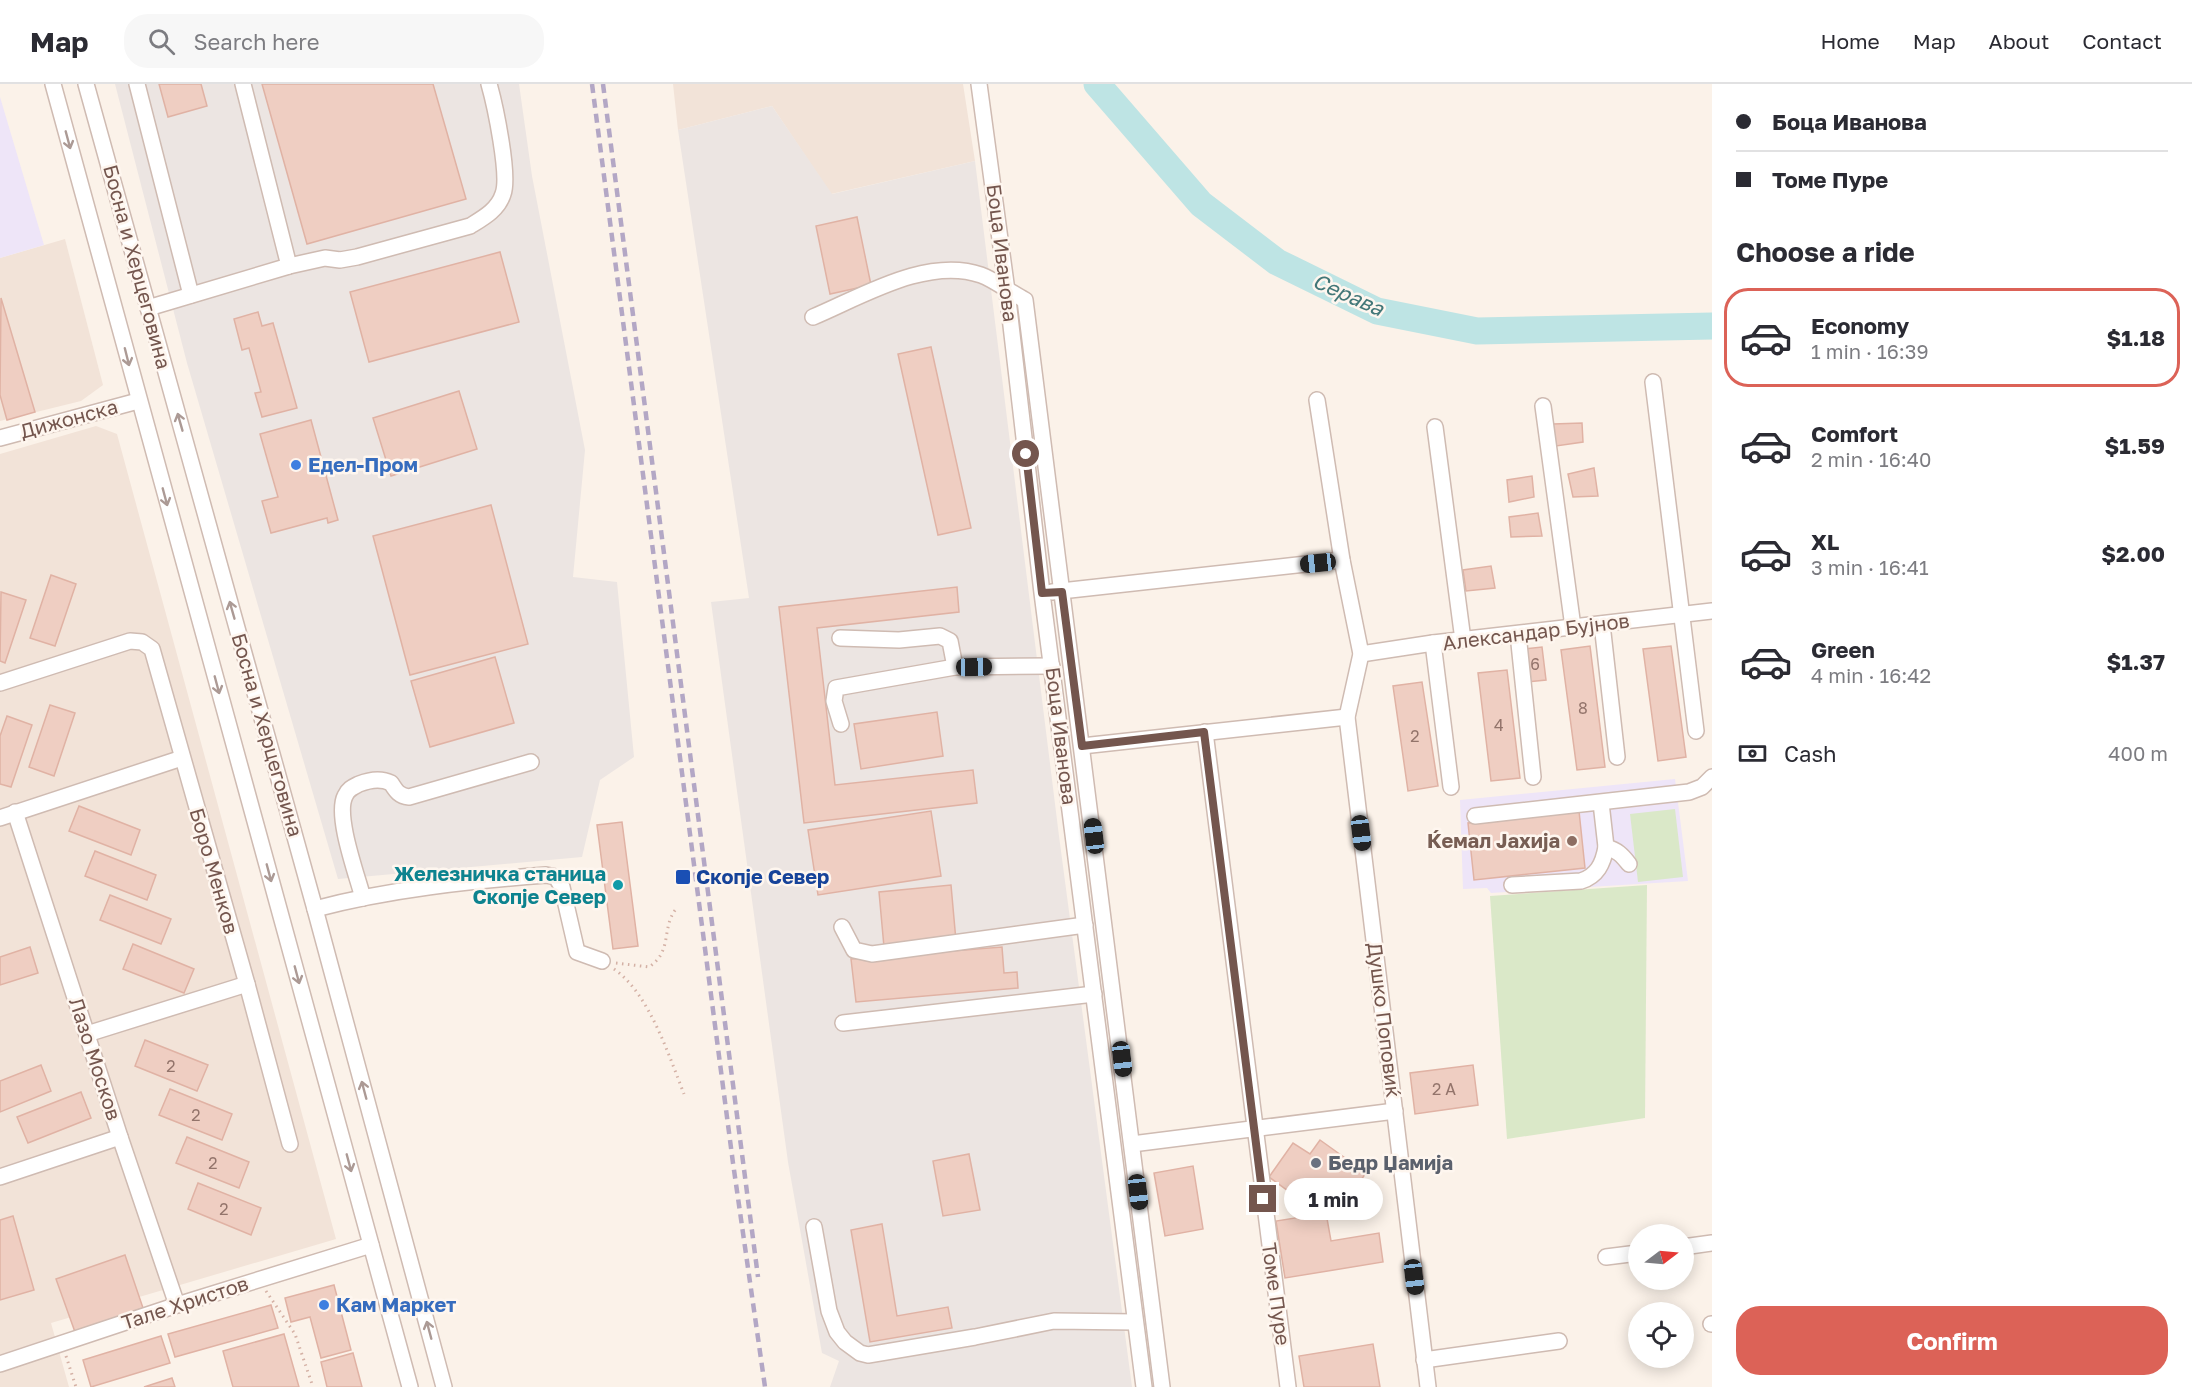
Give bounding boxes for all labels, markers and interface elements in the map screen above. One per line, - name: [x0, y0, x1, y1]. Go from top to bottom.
- search box: [124, 14, 544, 68]
- text: Map: [30, 25, 88, 58]
- icon: search: [145, 25, 178, 58]
- text: Search here: [193, 28, 319, 55]
- text: Home: [1820, 28, 1880, 54]
- text: Map: [1913, 28, 1956, 54]
- text: About: [1989, 28, 2049, 54]
- text: Contact: [2082, 28, 2162, 54]
- text: Боца Иванова: [1772, 108, 1927, 135]
- one-way arrow: [63, 131, 75, 150]
- street label: Босна и Херцеговина: [99, 162, 177, 372]
- text: Томе Пуре: [1772, 166, 1888, 193]
- street label: Боца Иванова: [983, 183, 1023, 323]
- text: Choose a ride: [1736, 236, 1915, 268]
- water label: Серава: [1309, 267, 1389, 322]
- icon: car: [1739, 311, 1793, 365]
- text: Economy: [1811, 312, 1909, 339]
- text: $1.18: [2106, 324, 2165, 351]
- text: 1 min · 16:39: [1811, 339, 1929, 363]
- one-way arrow: [122, 347, 134, 366]
- street label: Дижонска: [17, 393, 120, 443]
- one-way arrow: [173, 413, 185, 432]
- icon: car: [1739, 419, 1793, 473]
- text: Comfort: [1811, 420, 1898, 447]
- text: $1.59: [2104, 432, 2165, 459]
- route start: [1012, 440, 1039, 467]
- text: 2 min · 16:40: [1811, 447, 1931, 471]
- place label: Едел-Пром: [308, 452, 418, 476]
- marker: Едел-Пром: [289, 458, 303, 472]
- one-way arrow: [160, 488, 171, 507]
- icon: car: [1739, 527, 1793, 581]
- text: XL: [1811, 528, 1839, 555]
- text: $2.00: [2101, 540, 2165, 567]
- car: [1299, 552, 1337, 574]
- text: 3 min · 16:41: [1811, 555, 1929, 579]
- one-way arrow: [226, 600, 237, 619]
- street label: Александар Бујнов: [1441, 608, 1631, 654]
- street label: Босна и Херцеговина: [227, 630, 309, 839]
- icon: car: [1739, 635, 1793, 689]
- text: Green: [1811, 636, 1875, 663]
- text: $1.37: [2106, 648, 2165, 675]
- house number: 6: [1530, 654, 1540, 674]
- car: [956, 658, 992, 676]
- text: 4 min · 16:42: [1811, 663, 1931, 687]
- street label: Боца Иванова: [1042, 666, 1082, 806]
- one-way arrow: [212, 675, 223, 694]
- house number: 8: [1578, 698, 1588, 718]
- house number: 4: [1494, 715, 1504, 735]
- house number: 2: [1410, 726, 1420, 746]
- icon: cash: [1736, 737, 1769, 770]
- text: Cash: [1784, 740, 1837, 767]
- text: 400 m: [2108, 741, 2168, 765]
- street label: Боро Менков: [186, 805, 244, 937]
- car: [1350, 814, 1372, 852]
- car: [1083, 817, 1105, 855]
- place label: Ќемал Јахија: [1427, 828, 1560, 852]
- marker: Ќемал Јахија: [1565, 834, 1579, 848]
- place label: Железничка станица Скопје Север: [394, 861, 606, 908]
- one-way arrow: [264, 863, 275, 882]
- place label: Скопје Север: [696, 864, 829, 888]
- marker: Скопје Север: [674, 868, 692, 886]
- marker: Железничка станица Скопје Север: [611, 878, 625, 892]
- street label: Душко Поповиќ: [1364, 941, 1406, 1099]
- one-way arrow: [292, 965, 303, 984]
- street label: Лазо Москов: [65, 994, 127, 1123]
- car: [1111, 1040, 1133, 1078]
- house number: 2: [166, 1056, 176, 1076]
- house number: 2 А: [1432, 1079, 1456, 1099]
- one-way arrow: [358, 1081, 369, 1100]
- house number: 2: [191, 1105, 201, 1125]
- place label: Бедр Џамија: [1328, 1150, 1453, 1174]
- house number: 2: [208, 1153, 218, 1173]
- one-way arrow: [343, 1153, 355, 1172]
- marker: Бедр Џамија: [1309, 1156, 1323, 1170]
- car: [1127, 1173, 1149, 1211]
- callout: 1 min: [1284, 1178, 1383, 1220]
- route end: [1249, 1185, 1276, 1212]
- text: 1 min: [1308, 1187, 1359, 1211]
- house number: 2: [219, 1199, 229, 1219]
- north arrow: [1628, 1224, 1694, 1290]
- map controls: [1628, 1224, 1694, 1368]
- street label: Томе Пуре: [1258, 1241, 1296, 1347]
- car: [1403, 1258, 1425, 1296]
- street label: Тале Христов: [118, 1270, 251, 1334]
- place label: Кам Маркет: [336, 1292, 456, 1316]
- marker: Кам Маркет: [317, 1298, 331, 1312]
- button: locate: [1628, 1302, 1694, 1368]
- button: Confirm: [1736, 1306, 2168, 1375]
- one-way arrow: [422, 1321, 434, 1340]

